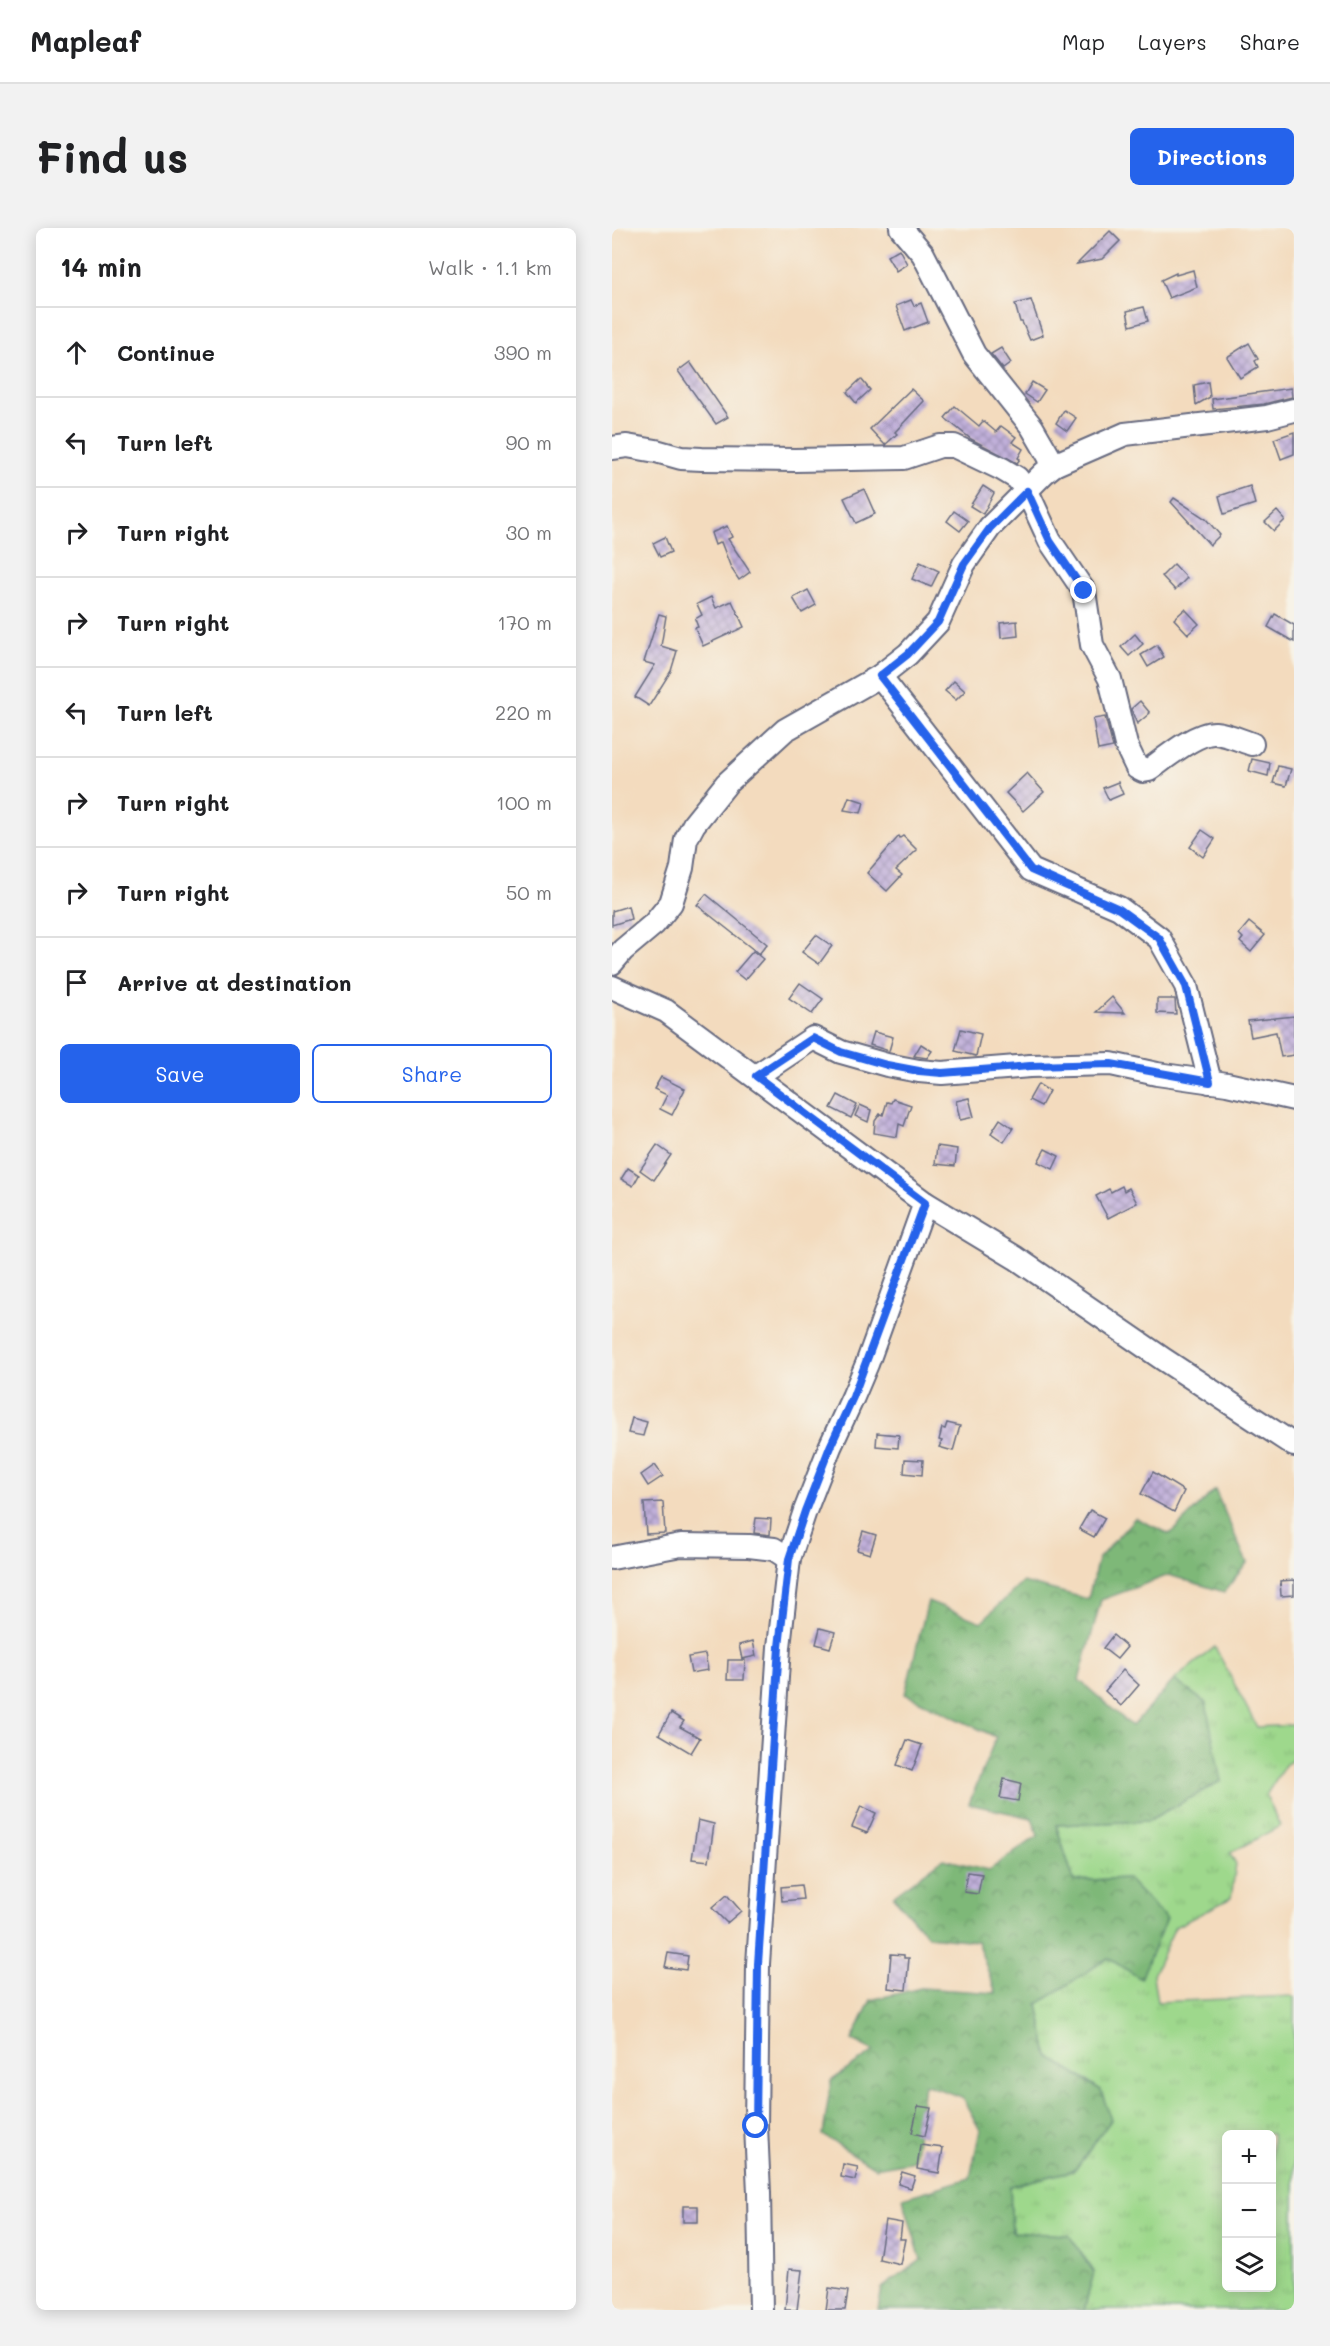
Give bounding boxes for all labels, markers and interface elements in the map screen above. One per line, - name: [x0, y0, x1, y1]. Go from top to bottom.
- text: Mapleaf: [30, 23, 141, 59]
- text: Map: [1062, 28, 1105, 55]
- text: Layers: [1138, 28, 1207, 55]
- text: Share: [1240, 28, 1300, 55]
- button: Directions: [1130, 128, 1294, 185]
- text: Find us: [36, 129, 188, 184]
- text: 14 min: [60, 250, 142, 284]
- text: Walk · 1.1 km: [428, 254, 552, 280]
- icon: ahead: [60, 336, 93, 369]
- text: Continue: [117, 338, 215, 367]
- text: 390 m: [494, 339, 552, 365]
- icon: left: [60, 426, 93, 459]
- text: Turn left: [117, 428, 213, 457]
- text: 90 m: [506, 429, 552, 455]
- icon: right: [60, 516, 93, 549]
- text: Turn right: [117, 518, 229, 547]
- text: 30 m: [506, 519, 552, 545]
- route end: [1070, 577, 1096, 603]
- icon: right: [60, 606, 93, 639]
- text: Turn right: [117, 608, 229, 637]
- text: 170 m: [497, 609, 552, 635]
- icon: left: [60, 696, 93, 729]
- text: Turn left: [117, 698, 213, 727]
- text: 220 m: [495, 699, 552, 725]
- icon: right: [60, 786, 93, 819]
- text: Turn right: [117, 788, 229, 817]
- text: 100 m: [496, 789, 552, 815]
- icon: right: [60, 876, 93, 909]
- text: Turn right: [117, 878, 229, 907]
- text: 50 m: [506, 879, 552, 905]
- icon: arrive: [60, 966, 93, 999]
- text: Arrive at destination: [117, 968, 352, 997]
- button: Save: [60, 1044, 300, 1103]
- button: Share: [312, 1044, 552, 1103]
- route start: [742, 2112, 768, 2138]
- map controls: [1222, 2130, 1276, 2292]
- button: +: [1222, 2130, 1276, 2184]
- button: −: [1222, 2184, 1276, 2238]
- button: layers: [1222, 2238, 1276, 2292]

